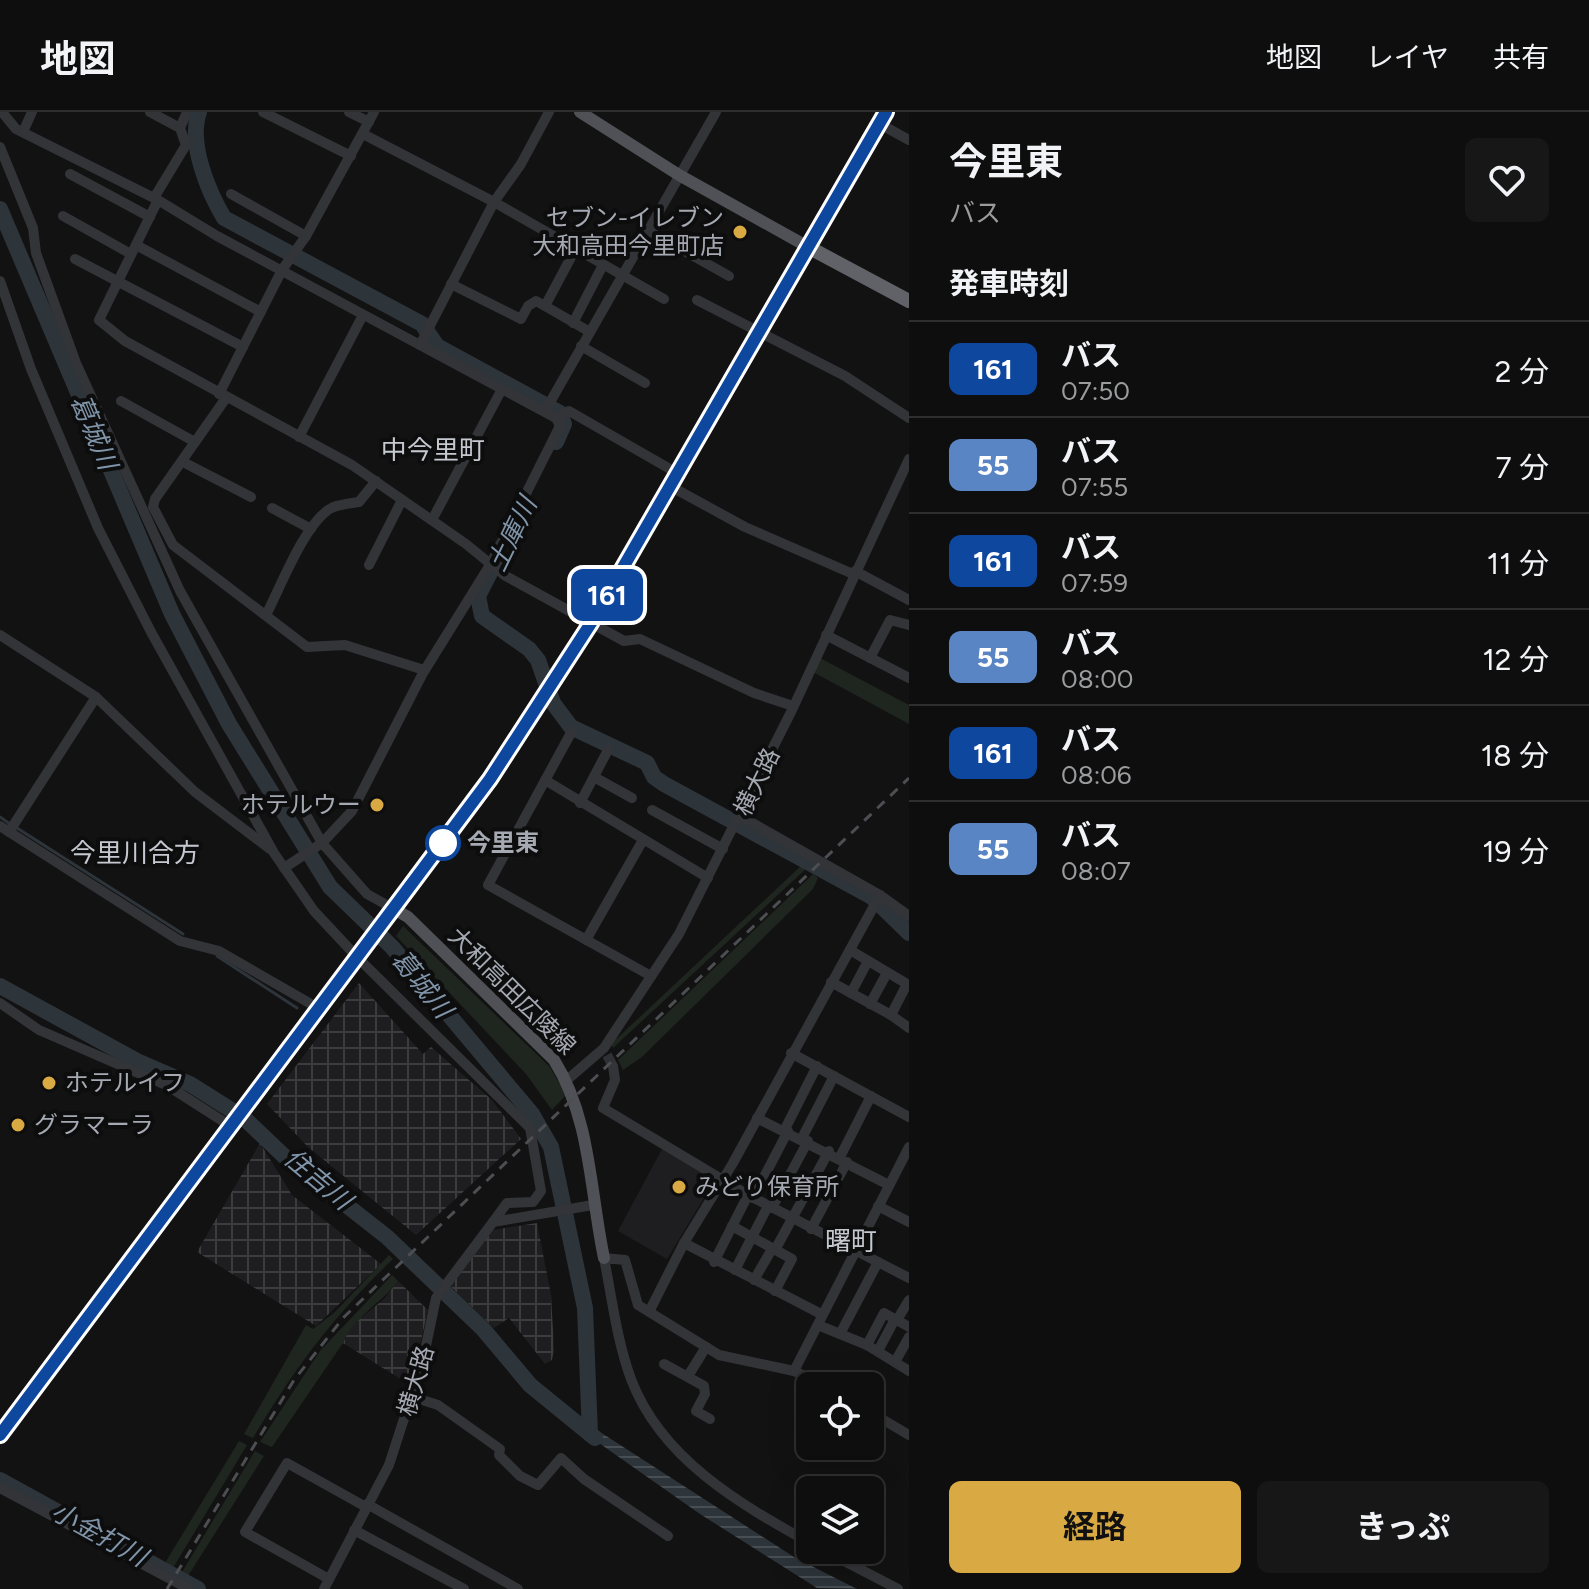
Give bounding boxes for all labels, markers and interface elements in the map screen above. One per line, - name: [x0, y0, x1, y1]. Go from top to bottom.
- text: 地図: [40, 36, 116, 82]
- text: 地図: [1266, 40, 1322, 74]
- text: レイヤ: [1366, 40, 1449, 74]
- text: 共有: [1493, 40, 1549, 74]
- button: heart: [1465, 138, 1549, 222]
- text: 今里東: [949, 139, 1063, 185]
- text: バス: [949, 197, 1001, 229]
- place label: セブン-イレブン 大和高田今里町店: [532, 203, 724, 260]
- marker: セブン-イレブン 大和高田今里町店: [731, 223, 749, 241]
- text: 発車時刻: [949, 265, 1069, 302]
- text: バス: [1061, 337, 1121, 374]
- text: 161: [973, 352, 1013, 386]
- text: 2 分: [1495, 353, 1549, 390]
- text: 07:50: [1061, 375, 1130, 407]
- water label: 葛城川: [64, 390, 125, 477]
- text: バス: [1061, 433, 1121, 470]
- district label: 中今里町: [381, 434, 485, 466]
- text: 55: [977, 448, 1009, 482]
- text: 7 分: [1495, 449, 1549, 486]
- text: 07:55: [1061, 471, 1128, 503]
- water label: 土庫川: [481, 489, 545, 576]
- text: バス: [1061, 529, 1121, 566]
- text: 161: [973, 544, 1013, 578]
- text: 11 分: [1487, 545, 1549, 582]
- text: 07:59: [1061, 567, 1128, 599]
- line badge: 161: [561, 569, 653, 621]
- text: 161: [587, 578, 627, 612]
- text: バス: [1061, 625, 1121, 662]
- text: 55: [977, 640, 1009, 674]
- text: 12 分: [1482, 641, 1549, 678]
- text: 08:00: [1061, 663, 1134, 695]
- text: バス: [1061, 721, 1121, 758]
- text: 161: [973, 736, 1013, 770]
- text: 18 分: [1481, 737, 1549, 774]
- street label: 横大路: [728, 743, 785, 820]
- text: 08:06: [1061, 759, 1132, 791]
- place label: ホテルウー: [241, 790, 361, 819]
- marker: ホテルウー: [368, 796, 386, 814]
- text: バス: [1061, 817, 1121, 854]
- marker: 今里東: [426, 826, 460, 860]
- place label: 今里東: [467, 828, 539, 857]
- text: 55: [977, 832, 1009, 866]
- text: 19 分: [1482, 833, 1549, 870]
- district label: 今里川合方: [70, 837, 200, 869]
- text: 08:07: [1061, 855, 1131, 887]
- street label: 大和高田広陵線: [443, 921, 582, 1060]
- water label: 葛城川: [385, 944, 461, 1027]
- place label: ホテルイフ: [65, 1068, 185, 1097]
- marker: ホテルイフ: [40, 1074, 58, 1092]
- place label: グラマーラ: [34, 1110, 154, 1139]
- marker: グラマーラ: [9, 1116, 27, 1134]
- water label: 住吉川: [278, 1142, 360, 1218]
- place label: みどり保育所: [695, 1172, 839, 1201]
- marker: みどり保育所: [670, 1178, 688, 1196]
- district label: 曙町: [825, 1225, 877, 1257]
- street label: 横大路: [392, 1342, 439, 1419]
- map controls: [796, 1372, 884, 1564]
- button: locate: [796, 1372, 884, 1460]
- button: layers: [796, 1476, 884, 1564]
- button: 経路: [949, 1481, 1241, 1573]
- button: きっぷ: [1257, 1481, 1549, 1573]
- water label: 小金打川: [46, 1495, 155, 1575]

